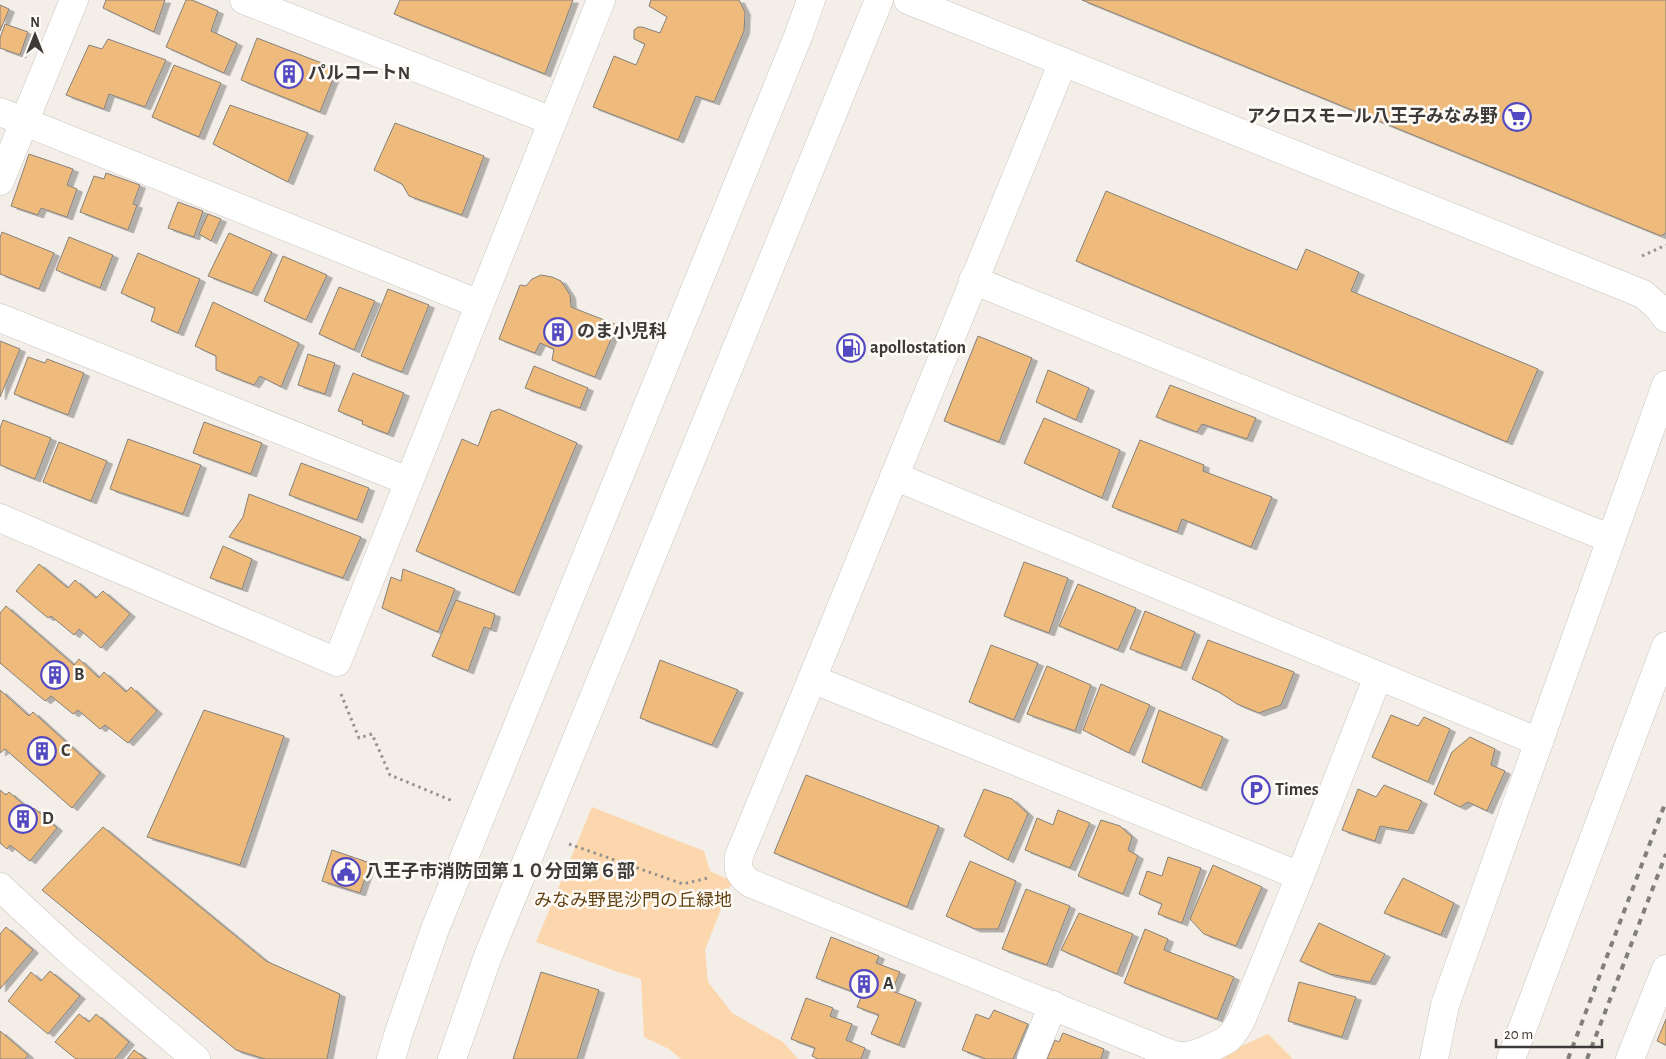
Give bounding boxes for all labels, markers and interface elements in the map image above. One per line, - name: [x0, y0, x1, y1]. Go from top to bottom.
- north arrow: [10, 10, 60, 60]
- text: N: [30, 16, 40, 30]
- building icon: パルコートN: [274, 59, 304, 89]
- place label: パルコートN: [308, 64, 410, 83]
- supermarket icon: アクロスモール八王子みなみ野: [1502, 102, 1532, 132]
- place label: アクロスモール八王子みなみ野: [1247, 106, 1498, 126]
- building icon: のま小児科: [543, 317, 573, 347]
- place label: のま小児科: [577, 322, 667, 341]
- fuel station icon: apollostation: [836, 333, 866, 363]
- place label: apollostation: [870, 339, 966, 357]
- building icon: B: [40, 660, 70, 690]
- place label: B: [74, 666, 84, 684]
- building icon: C: [27, 736, 57, 766]
- place label: C: [61, 742, 71, 760]
- parking icon: Times: [1241, 775, 1271, 805]
- place label: Times: [1275, 781, 1319, 799]
- building icon: D: [8, 804, 38, 834]
- place label: D: [42, 810, 54, 828]
- public building icon: 八王子市消防団第１０分団第６部: [331, 857, 361, 887]
- place label: 八王子市消防団第１０分団第６部: [365, 861, 635, 881]
- park label: みなみ野毘沙門の丘緑地: [534, 891, 732, 910]
- building icon: A: [849, 969, 879, 999]
- place label: A: [883, 975, 894, 993]
- scale bar: [1496, 1016, 1602, 1048]
- text: 20 m: [1504, 1027, 1533, 1042]

